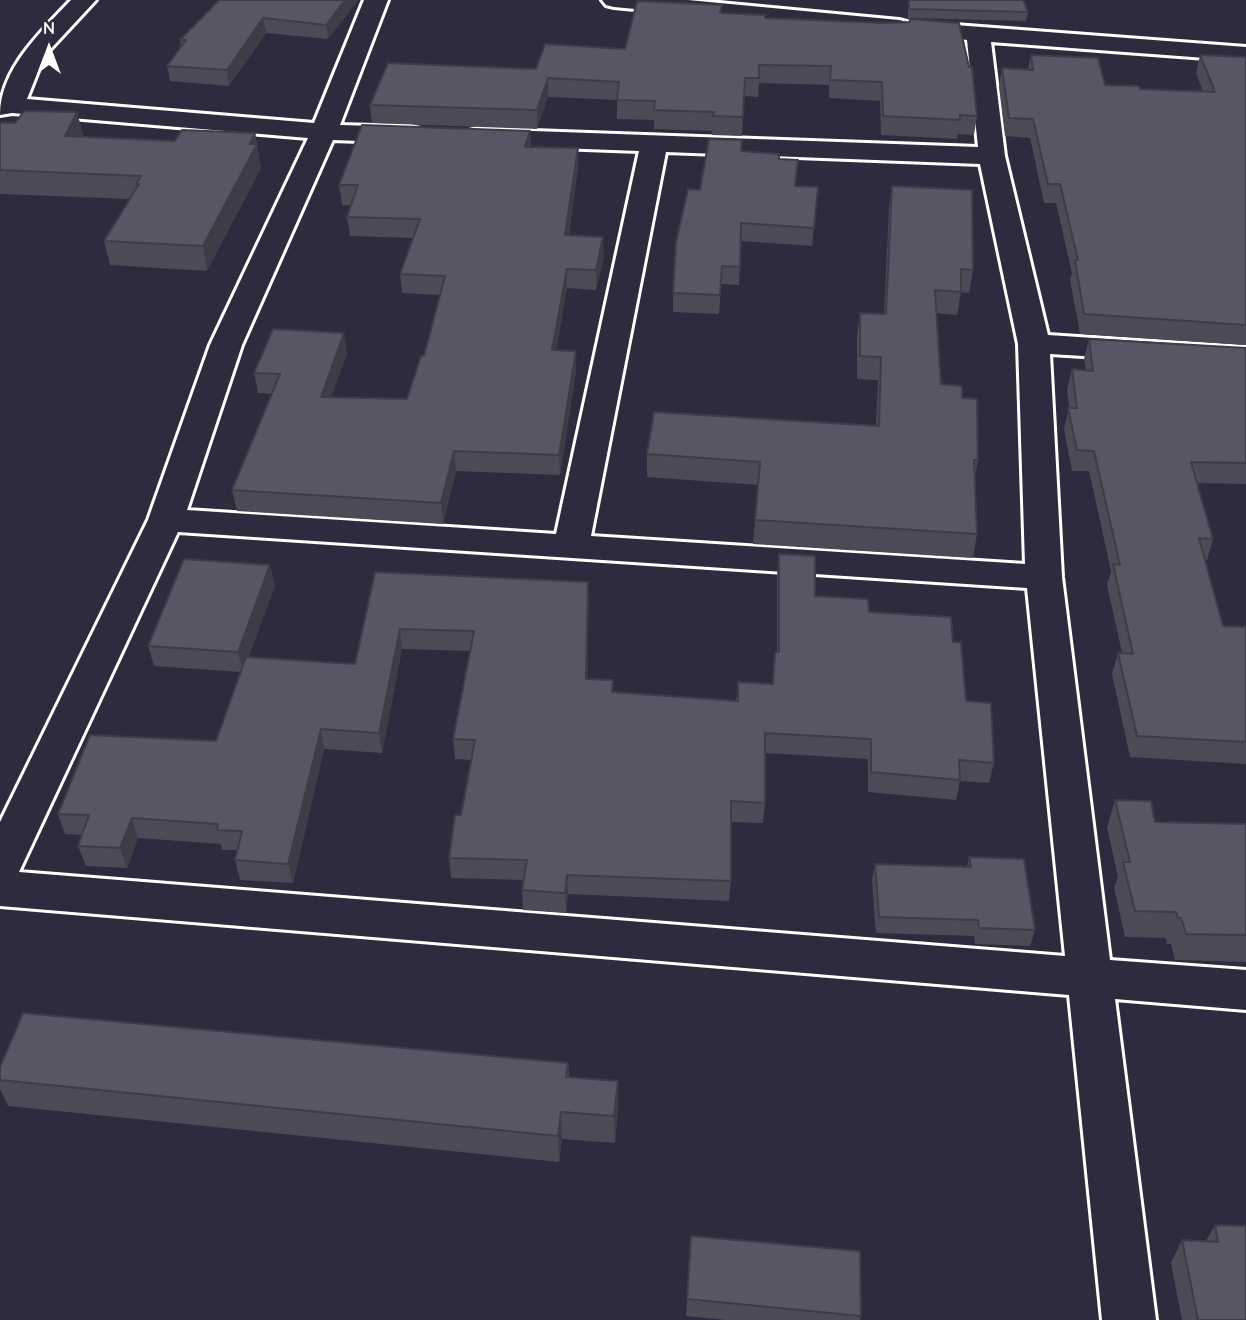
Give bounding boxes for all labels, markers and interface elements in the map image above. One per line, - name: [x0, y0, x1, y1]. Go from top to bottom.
- north arrow: [14, 14, 84, 84]
- text: N: [43, 17, 55, 39]

